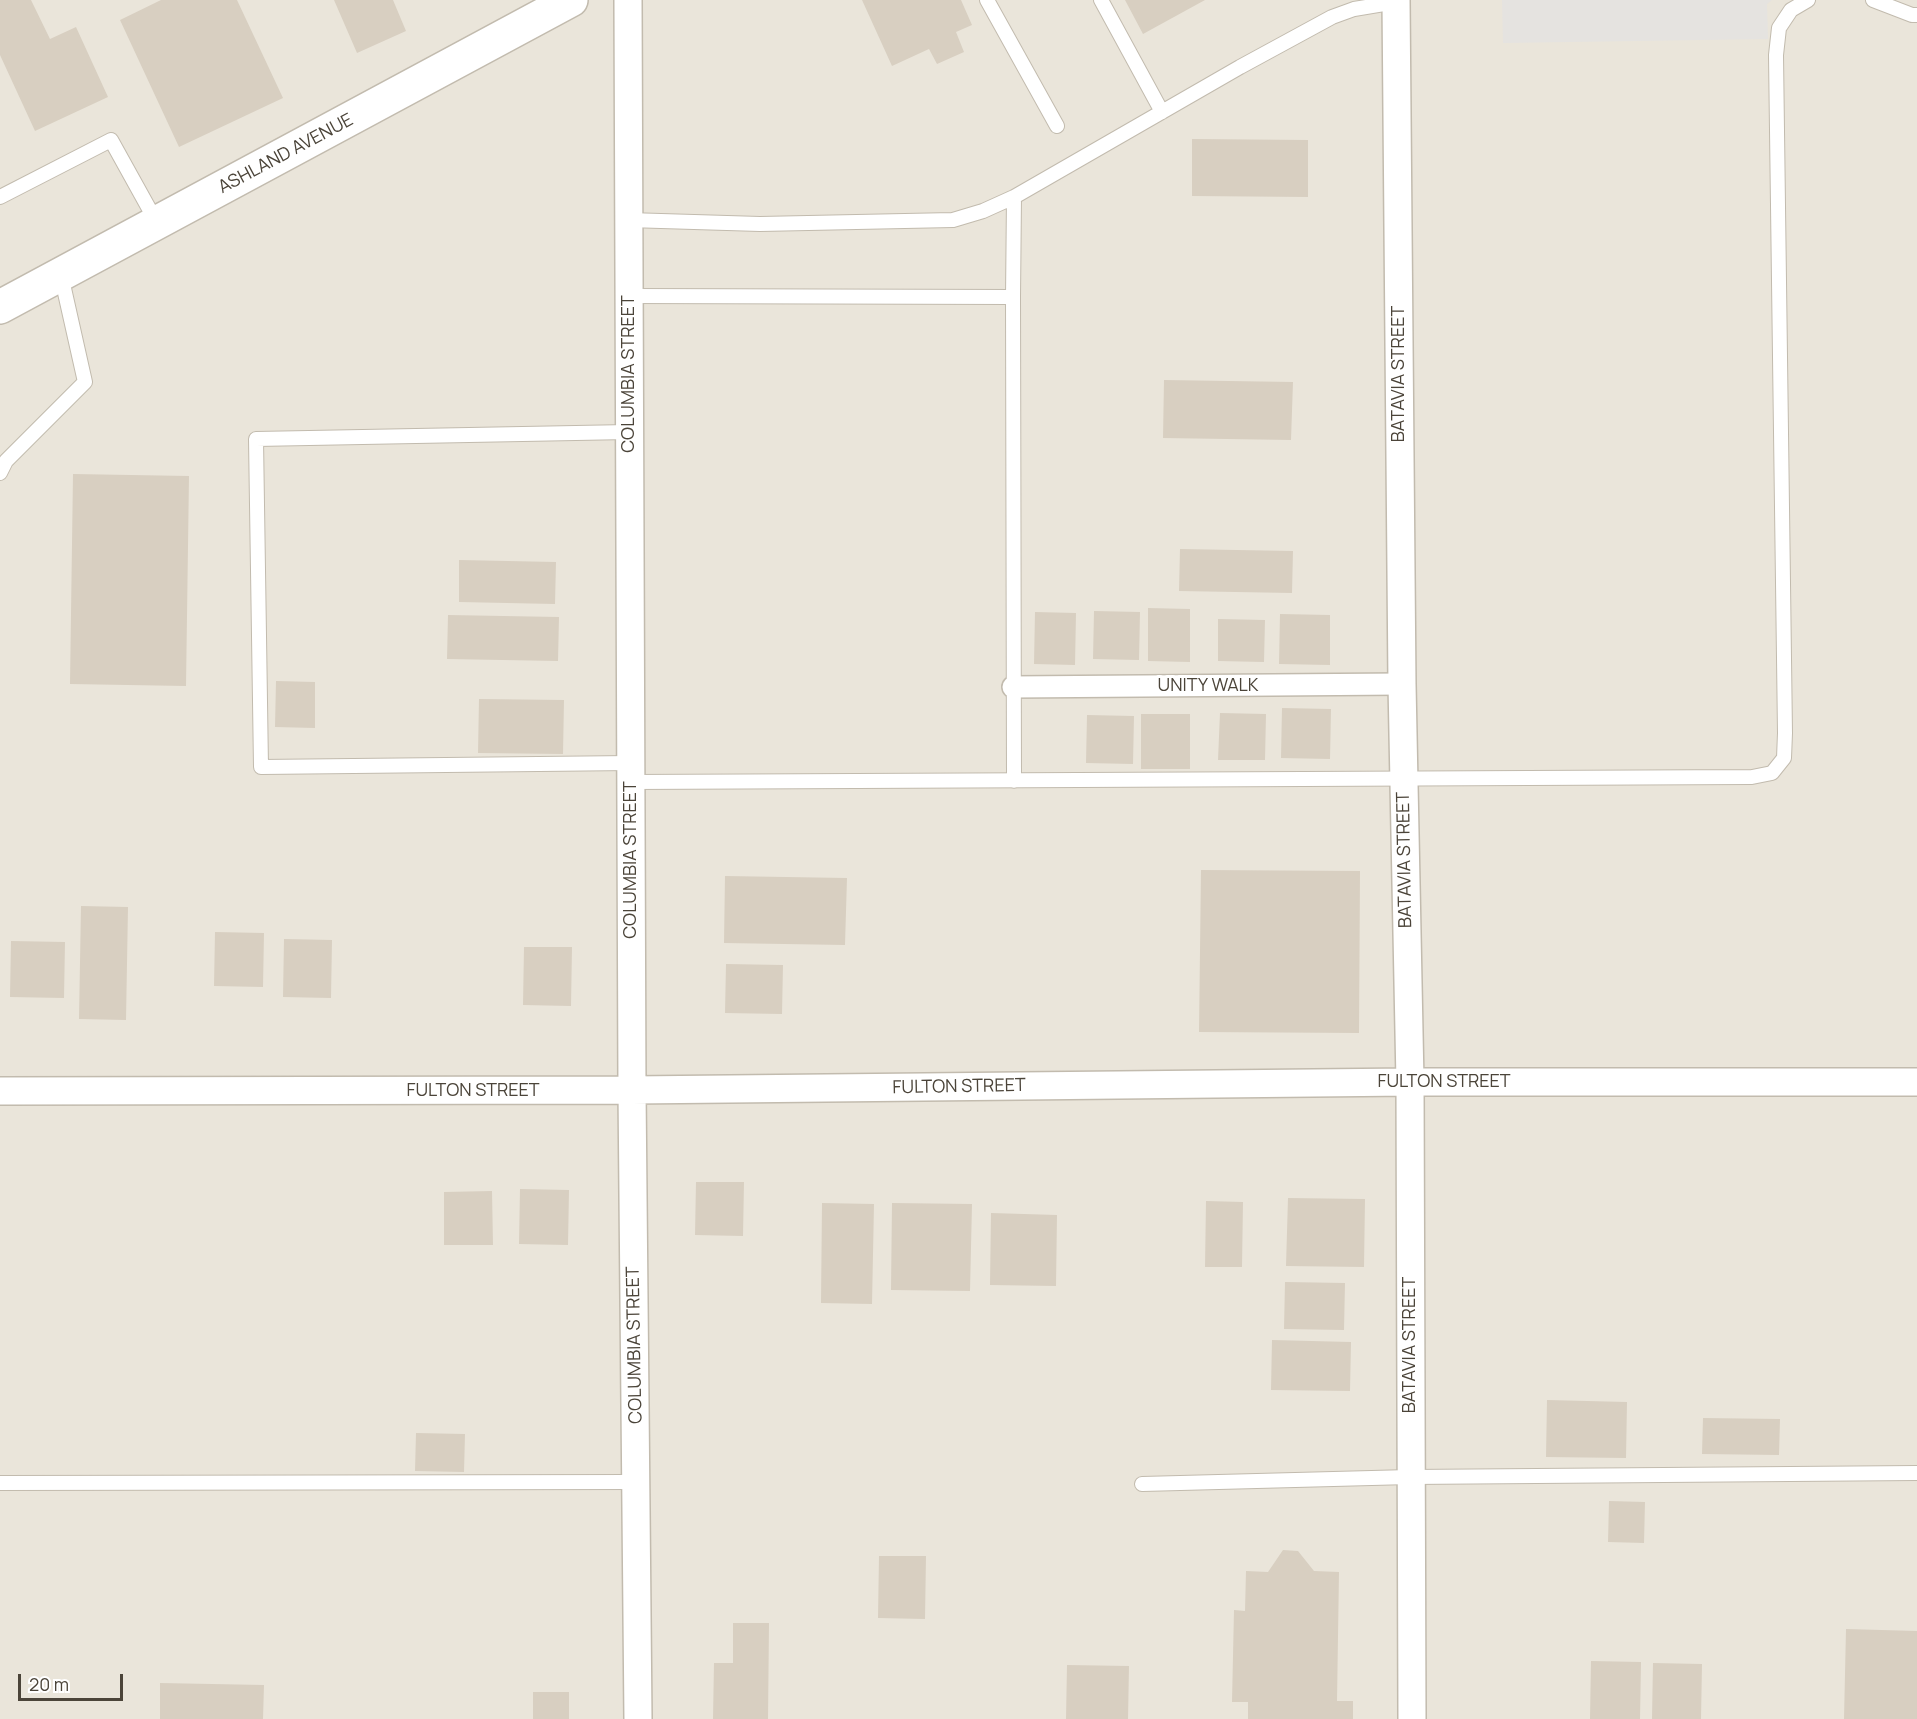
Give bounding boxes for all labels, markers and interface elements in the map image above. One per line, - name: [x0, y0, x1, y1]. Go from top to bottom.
- street label: ASHLAND AVENUE: [215, 109, 357, 199]
- street label: COLUMBIA STREET: [618, 295, 640, 453]
- street label: BATAVIA STREET: [1388, 306, 1410, 442]
- street label: UNITY WALK: [1158, 675, 1258, 697]
- street label: COLUMBIA STREET: [620, 781, 642, 939]
- street label: BATAVIA STREET: [1393, 792, 1417, 928]
- street label: FULTON STREET: [1377, 1071, 1511, 1093]
- street label: FULTON STREET: [892, 1075, 1026, 1099]
- street label: FULTON STREET: [406, 1080, 540, 1102]
- street label: COLUMBIA STREET: [623, 1266, 647, 1424]
- street label: BATAVIA STREET: [1399, 1277, 1421, 1413]
- scale bar: [21, 1662, 126, 1700]
- text: 20 m: [29, 1672, 69, 1696]

